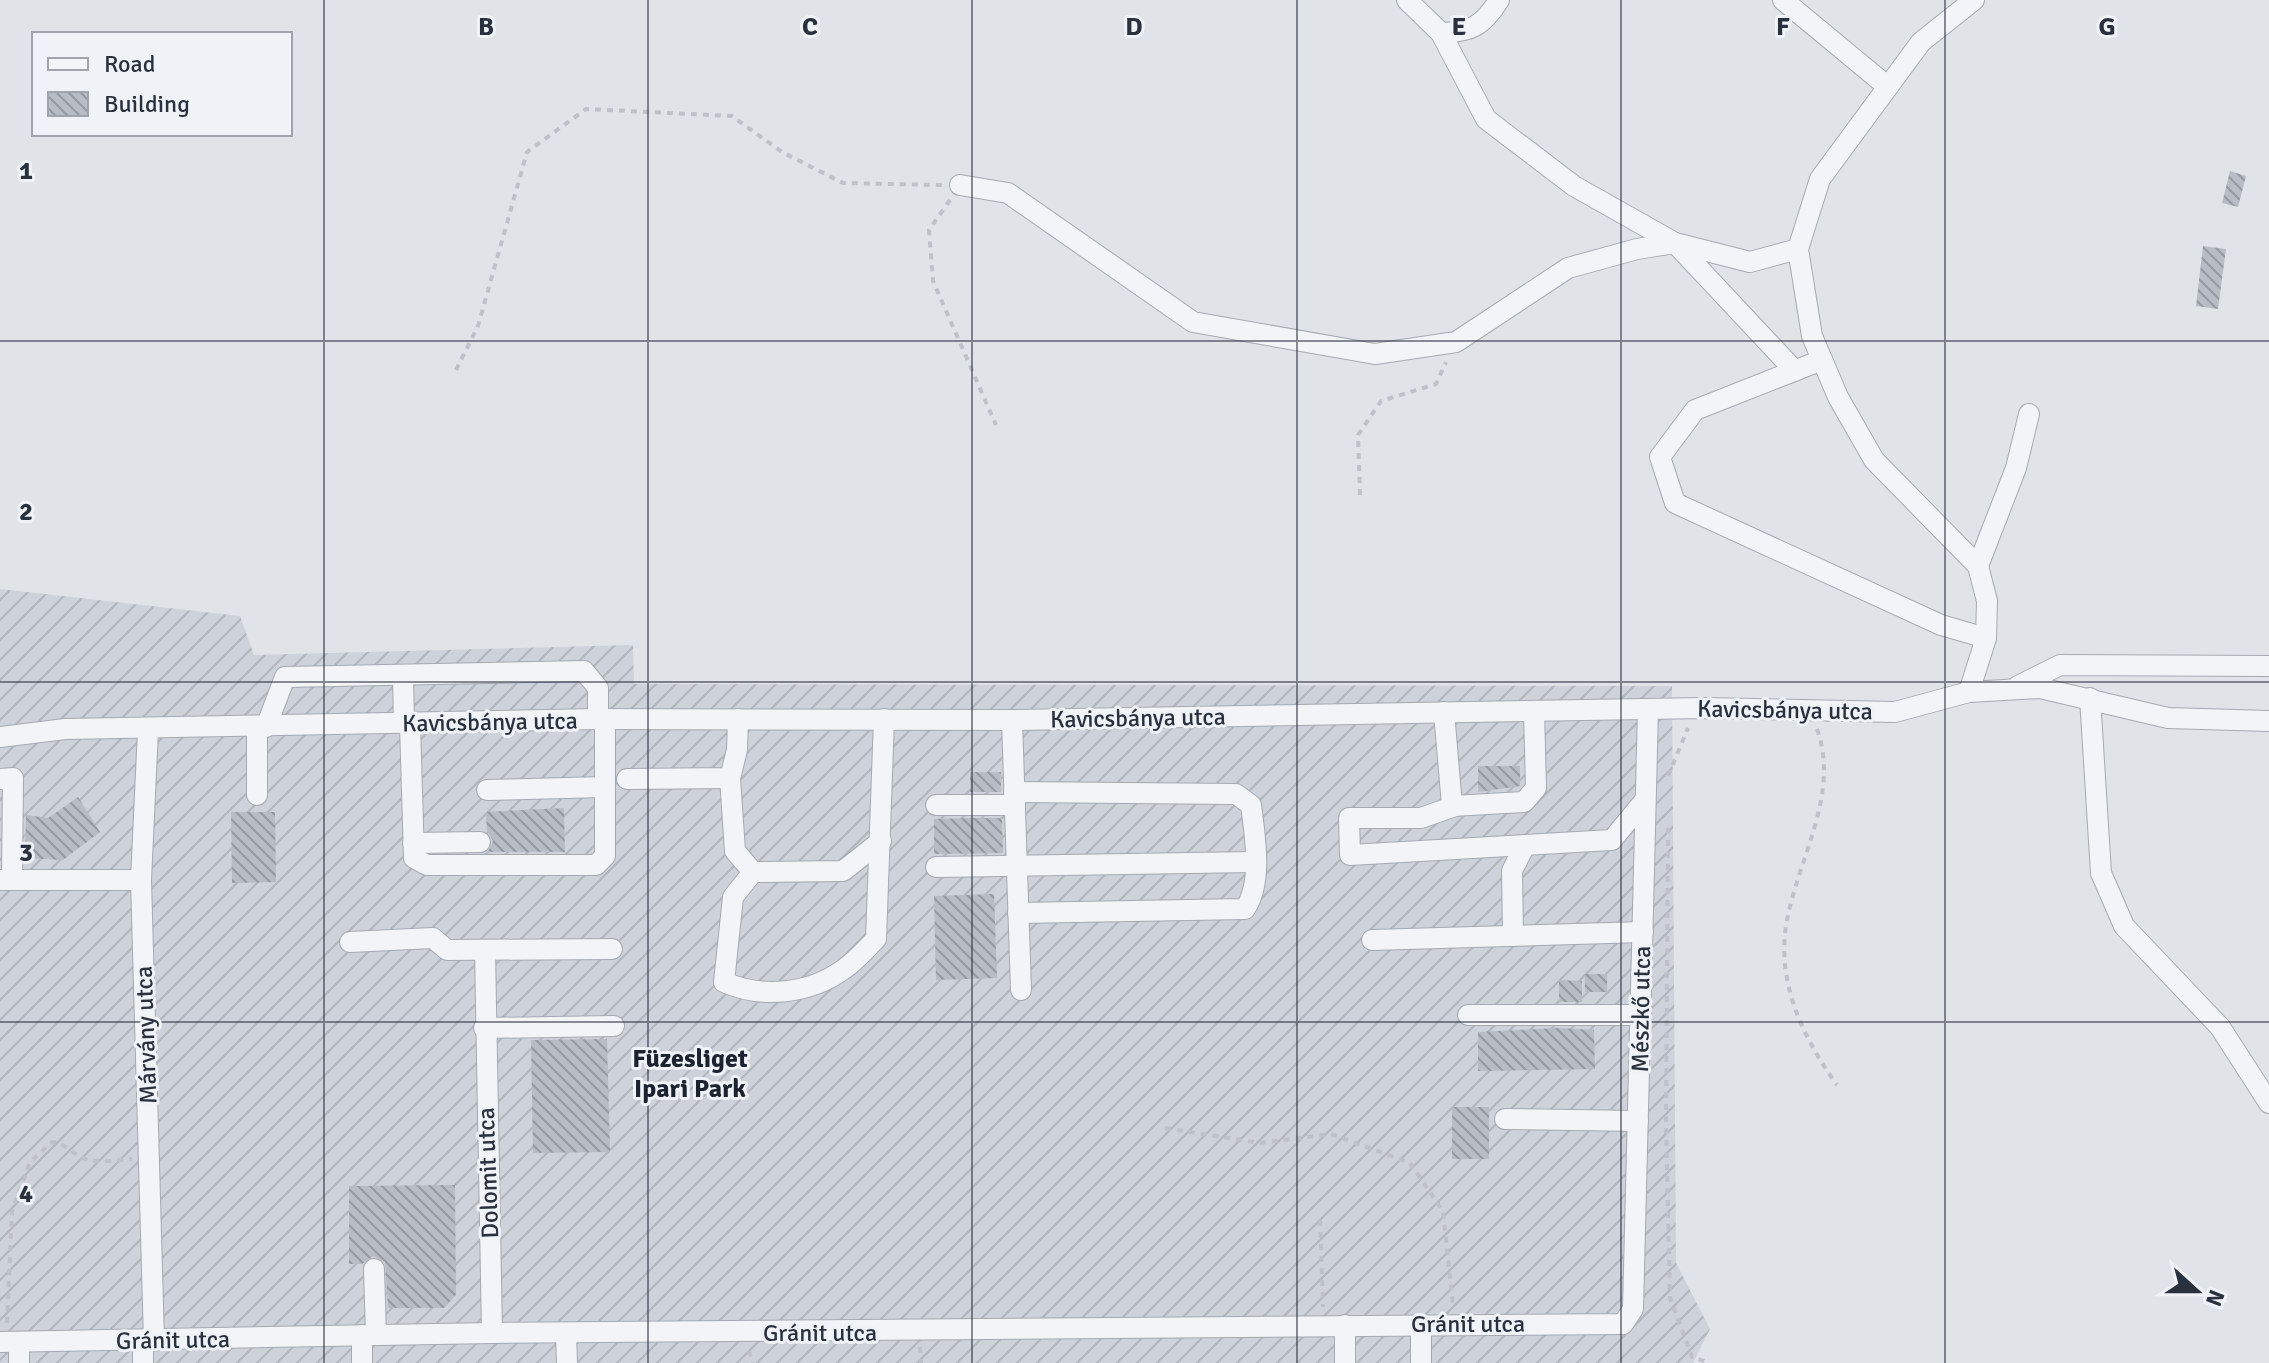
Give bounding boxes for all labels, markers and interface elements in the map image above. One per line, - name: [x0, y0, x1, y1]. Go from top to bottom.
- text: B: [478, 11, 494, 43]
- text: C: [802, 11, 818, 43]
- text: D: [1125, 11, 1143, 43]
- text: E: [1452, 11, 1466, 43]
- text: F: [1776, 11, 1790, 43]
- text: G: [2098, 11, 2116, 43]
- legend: [32, 32, 292, 136]
- text: Road: [104, 49, 155, 79]
- text: Building: [104, 89, 190, 119]
- text: 1: [19, 155, 33, 187]
- text: 2: [19, 496, 33, 528]
- street label: Kavicsbánya utca: [1697, 693, 1873, 727]
- street label: Kavicsbánya utca: [1050, 701, 1226, 735]
- street label: Kavicsbánya utca: [402, 705, 578, 739]
- text: 3: [19, 837, 33, 869]
- street label: Mészkő utca: [1625, 945, 1657, 1073]
- street label: Márvány utca: [129, 965, 163, 1105]
- district label: Füzesliget Ipari Park: [632, 1043, 748, 1105]
- street label: Dolomit utca: [471, 1107, 505, 1239]
- text: 4: [19, 1178, 33, 1210]
- north arrow: [2157, 1251, 2237, 1331]
- text: N: [2200, 1286, 2231, 1310]
- street label: Gránit utca: [1411, 1309, 1525, 1339]
- street label: Gránit utca: [763, 1318, 877, 1348]
- street label: Gránit utca: [116, 1324, 230, 1356]

